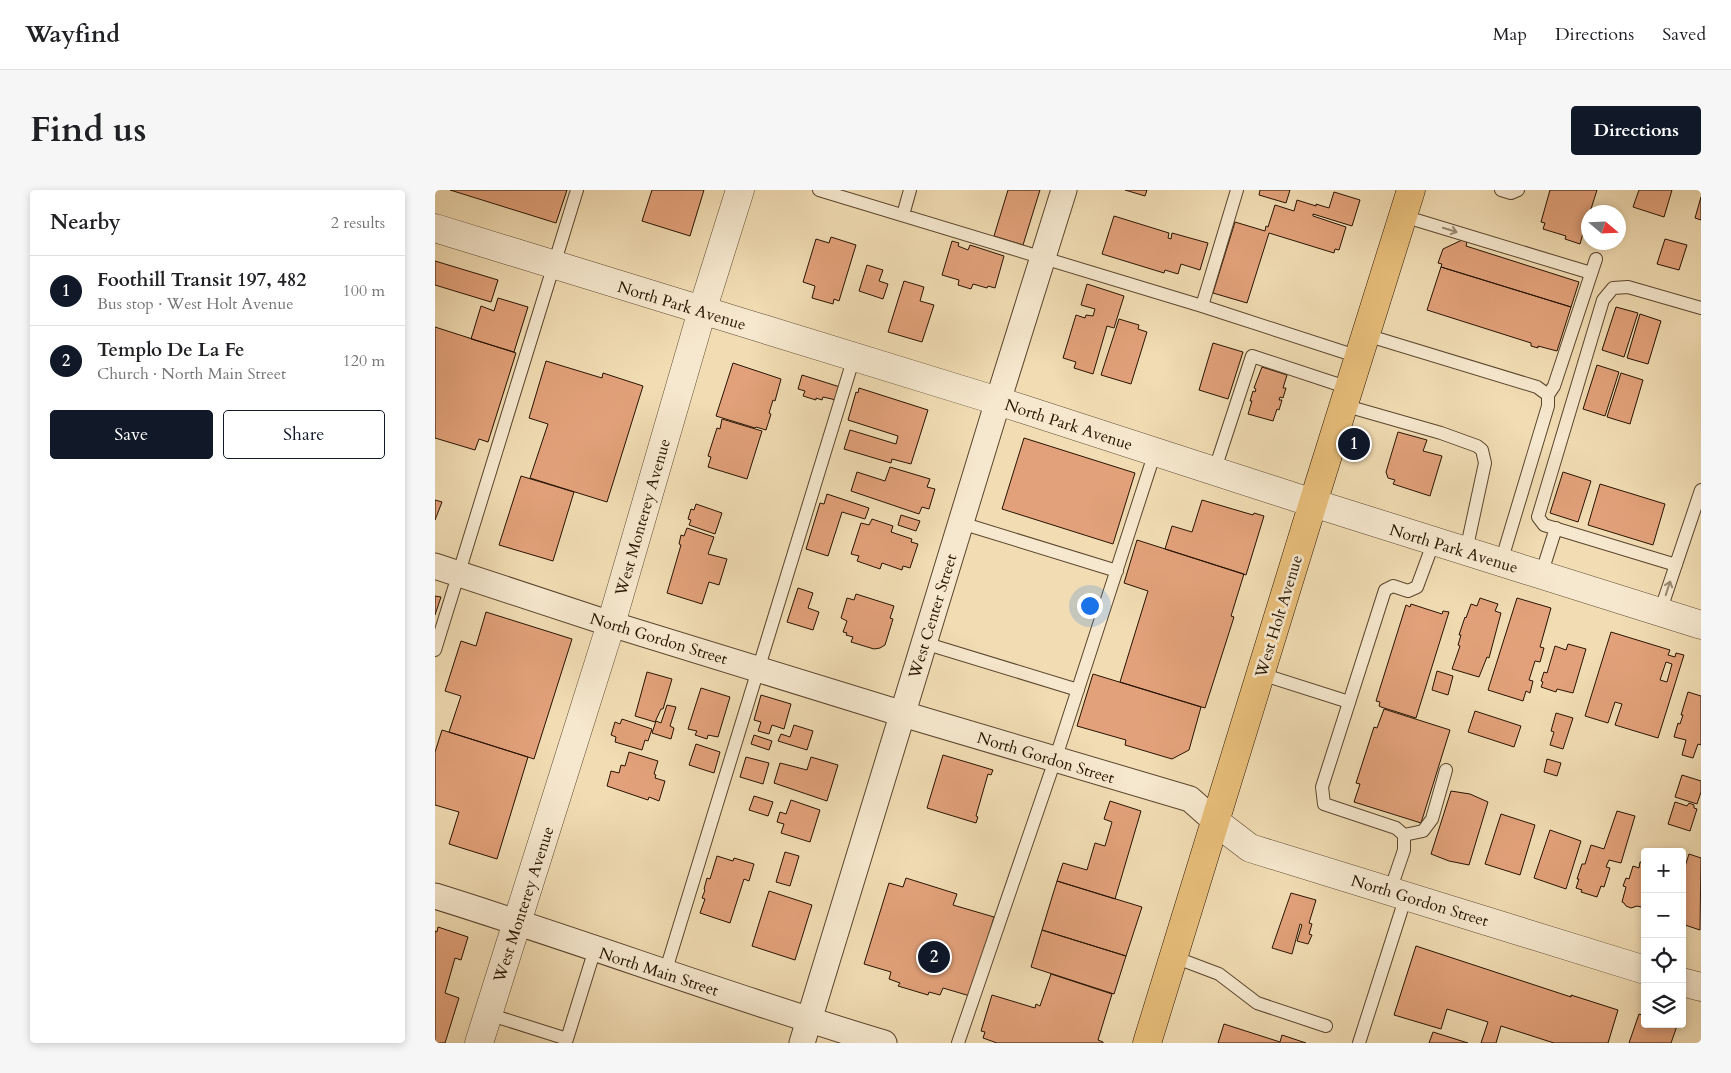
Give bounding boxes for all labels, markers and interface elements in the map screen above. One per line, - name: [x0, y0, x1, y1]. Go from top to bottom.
- text: Wayfind: [25, 18, 120, 51]
- text: Map: [1493, 22, 1527, 47]
- text: Directions: [1555, 22, 1634, 47]
- text: Saved: [1662, 22, 1706, 47]
- text: Find us: [30, 106, 146, 154]
- button: Directions: [1571, 106, 1701, 155]
- north arrow: [1581, 205, 1626, 250]
- text: Nearby: [50, 208, 121, 237]
- text: 2 results: [331, 212, 385, 234]
- one-way arrow: [1441, 226, 1457, 235]
- text: Foothill Transit 197, 482: [97, 267, 306, 293]
- street label: North Park Avenue: [615, 276, 749, 336]
- text: 1: [62, 280, 70, 302]
- text: 100 m: [343, 280, 385, 302]
- text: Bus stop · West Holt Avenue: [97, 293, 294, 315]
- text: Templo De La Fe: [97, 337, 245, 363]
- text: 2: [62, 350, 70, 372]
- text: 120 m: [343, 350, 385, 372]
- text: Church · North Main Street: [97, 363, 286, 385]
- street label: North Park Avenue: [1002, 394, 1135, 456]
- button: Save: [50, 410, 213, 459]
- button: Share: [223, 410, 385, 459]
- pin: 1: [1338, 425, 1370, 463]
- street label: West Monterey Avenue: [610, 436, 676, 599]
- street label: North Park Avenue: [1387, 519, 1521, 579]
- street label: West Center Street: [903, 551, 962, 682]
- street label: West Holt Avenue: [1250, 552, 1308, 681]
- one-way arrow: [1664, 581, 1673, 597]
- your location: [1077, 593, 1103, 619]
- street label: North Gordon Street: [587, 608, 730, 670]
- street label: North Gordon Street: [974, 727, 1117, 789]
- street label: West Monterey Avenue: [488, 824, 560, 986]
- map controls: [1641, 848, 1686, 1028]
- button: +: [1641, 848, 1686, 893]
- street label: North Gordon Street: [1348, 870, 1491, 932]
- button: −: [1641, 893, 1686, 938]
- pin: 2: [918, 938, 950, 976]
- button: locate: [1641, 938, 1686, 983]
- street label: North Main Street: [596, 942, 721, 1002]
- button: layers: [1641, 983, 1686, 1028]

